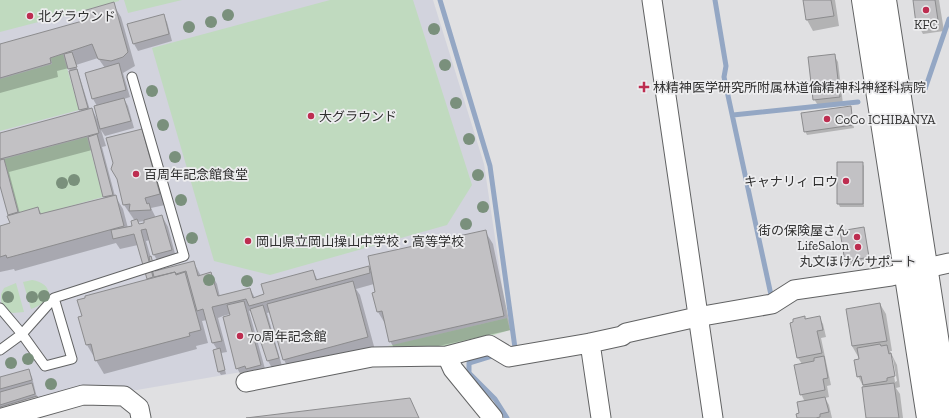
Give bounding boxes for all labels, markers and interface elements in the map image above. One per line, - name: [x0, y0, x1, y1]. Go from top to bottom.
- marker: KFC: [921, 5, 931, 15]
- place label: 北グラウンド: [38, 9, 116, 24]
- marker: 北グラウンド: [25, 11, 35, 21]
- place label: KFC: [914, 17, 938, 32]
- place label: 林精神医学研究所附属林道倫精神科神経科病院: [653, 80, 926, 95]
- marker: 林精神医学研究所附属林道倫精神科神経科病院: [638, 81, 650, 93]
- place label: 大グラウンド: [319, 109, 397, 124]
- marker: 大グラウンド: [306, 111, 316, 121]
- place label: CoCo ICHIBANYA: [835, 112, 936, 127]
- marker: CoCo ICHIBANYA: [822, 114, 832, 124]
- place label: 百周年記念館食堂: [144, 167, 248, 182]
- marker: 百周年記念館食堂: [131, 169, 141, 179]
- place label: キャナリィ ロウ: [744, 174, 838, 189]
- marker: キャナリィ ロウ: [841, 176, 851, 186]
- place label: 街の保険屋さん LifeSalon: [758, 223, 850, 253]
- marker: 街の保険屋さん LifeSalon: [852, 232, 862, 242]
- place label: 岡山県立岡山操山中学校・高等学校: [256, 234, 464, 249]
- marker: 岡山県立岡山操山中学校・高等学校: [243, 236, 253, 246]
- marker: 丸文ほけんサポート: [853, 242, 863, 252]
- place label: 丸文ほけんサポート: [799, 254, 917, 269]
- place label: 70周年記念館: [248, 329, 327, 344]
- marker: 70周年記念館: [235, 331, 245, 341]

